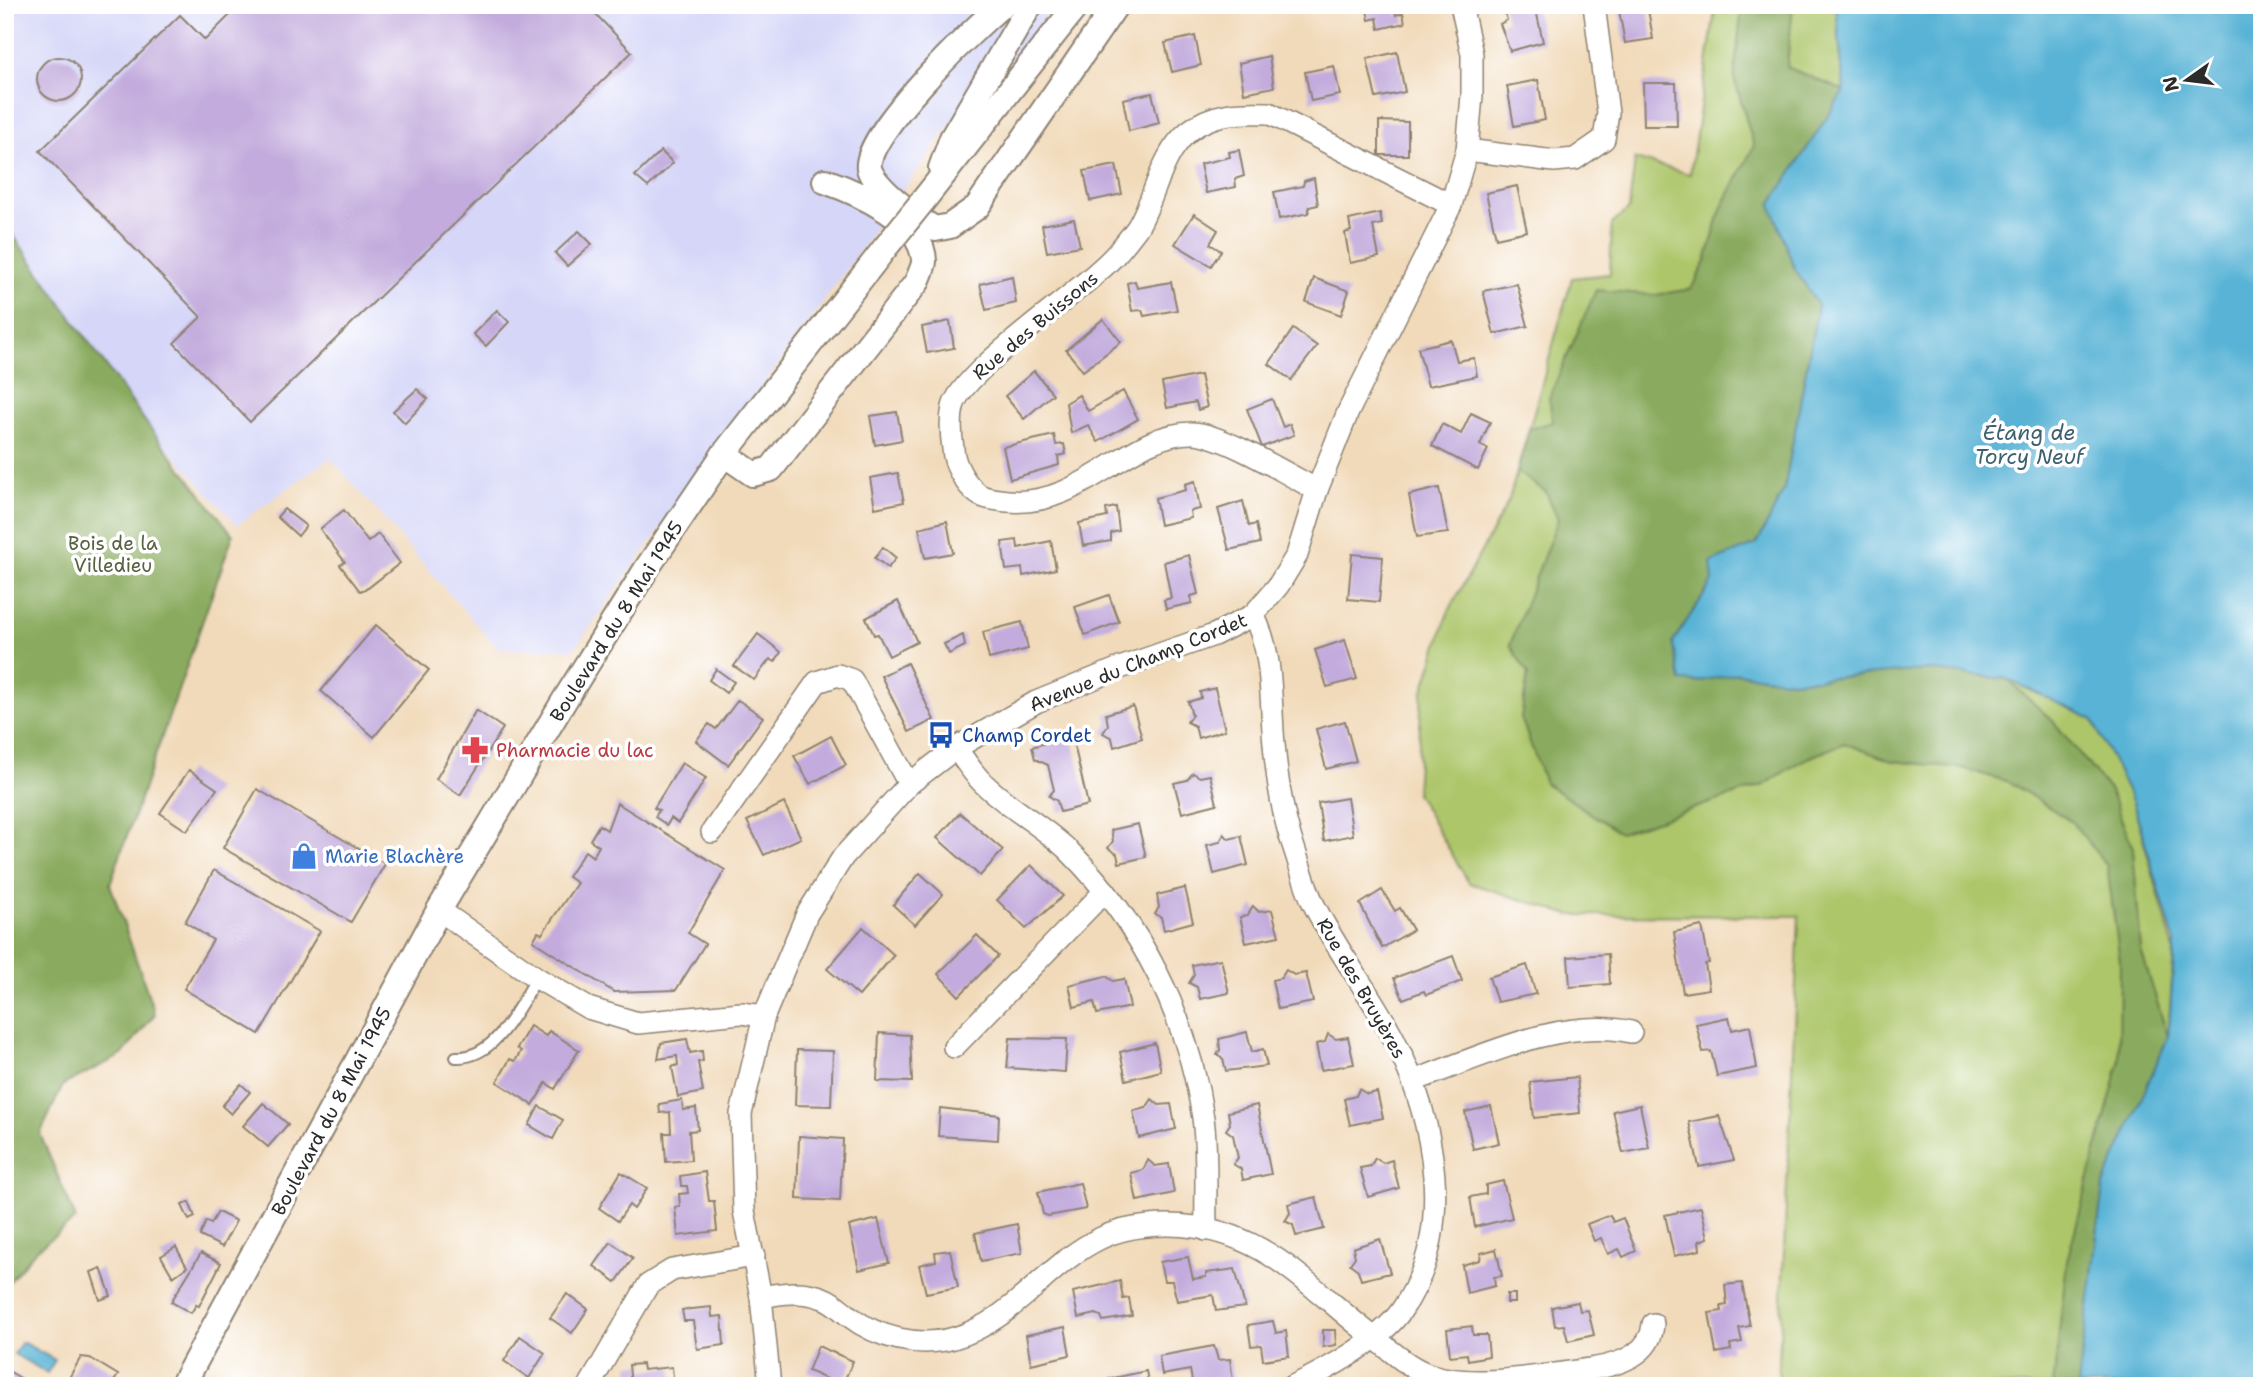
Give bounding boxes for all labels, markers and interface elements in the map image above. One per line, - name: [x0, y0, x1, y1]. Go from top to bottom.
- north arrow: [2152, 46, 2222, 116]
- text: N: [2157, 74, 2185, 94]
- street label: Rue des Buissons: [967, 266, 1103, 385]
- water label: Étang de Torcy Neuf: [1974, 418, 2086, 471]
- street label: Boulevard du 8 Mai 1945: [544, 516, 689, 727]
- park label: Bois de la Villedieu: [68, 531, 158, 578]
- street label: Avenue du Champ Cordet: [1026, 607, 1251, 718]
- bus stop icon: Champ Cordet: [926, 720, 956, 750]
- place label: Champ Cordet: [962, 723, 1092, 748]
- pharmacy icon: Pharmacie du lac: [460, 735, 490, 765]
- place label: Pharmacie du lac: [496, 738, 654, 763]
- shop icon: Marie Blachère: [289, 841, 319, 871]
- place label: Marie Blachère: [325, 844, 464, 869]
- street label: Rue des Bruyères: [1311, 913, 1412, 1063]
- street label: Boulevard du 8 Mai 1945: [266, 1003, 397, 1220]

